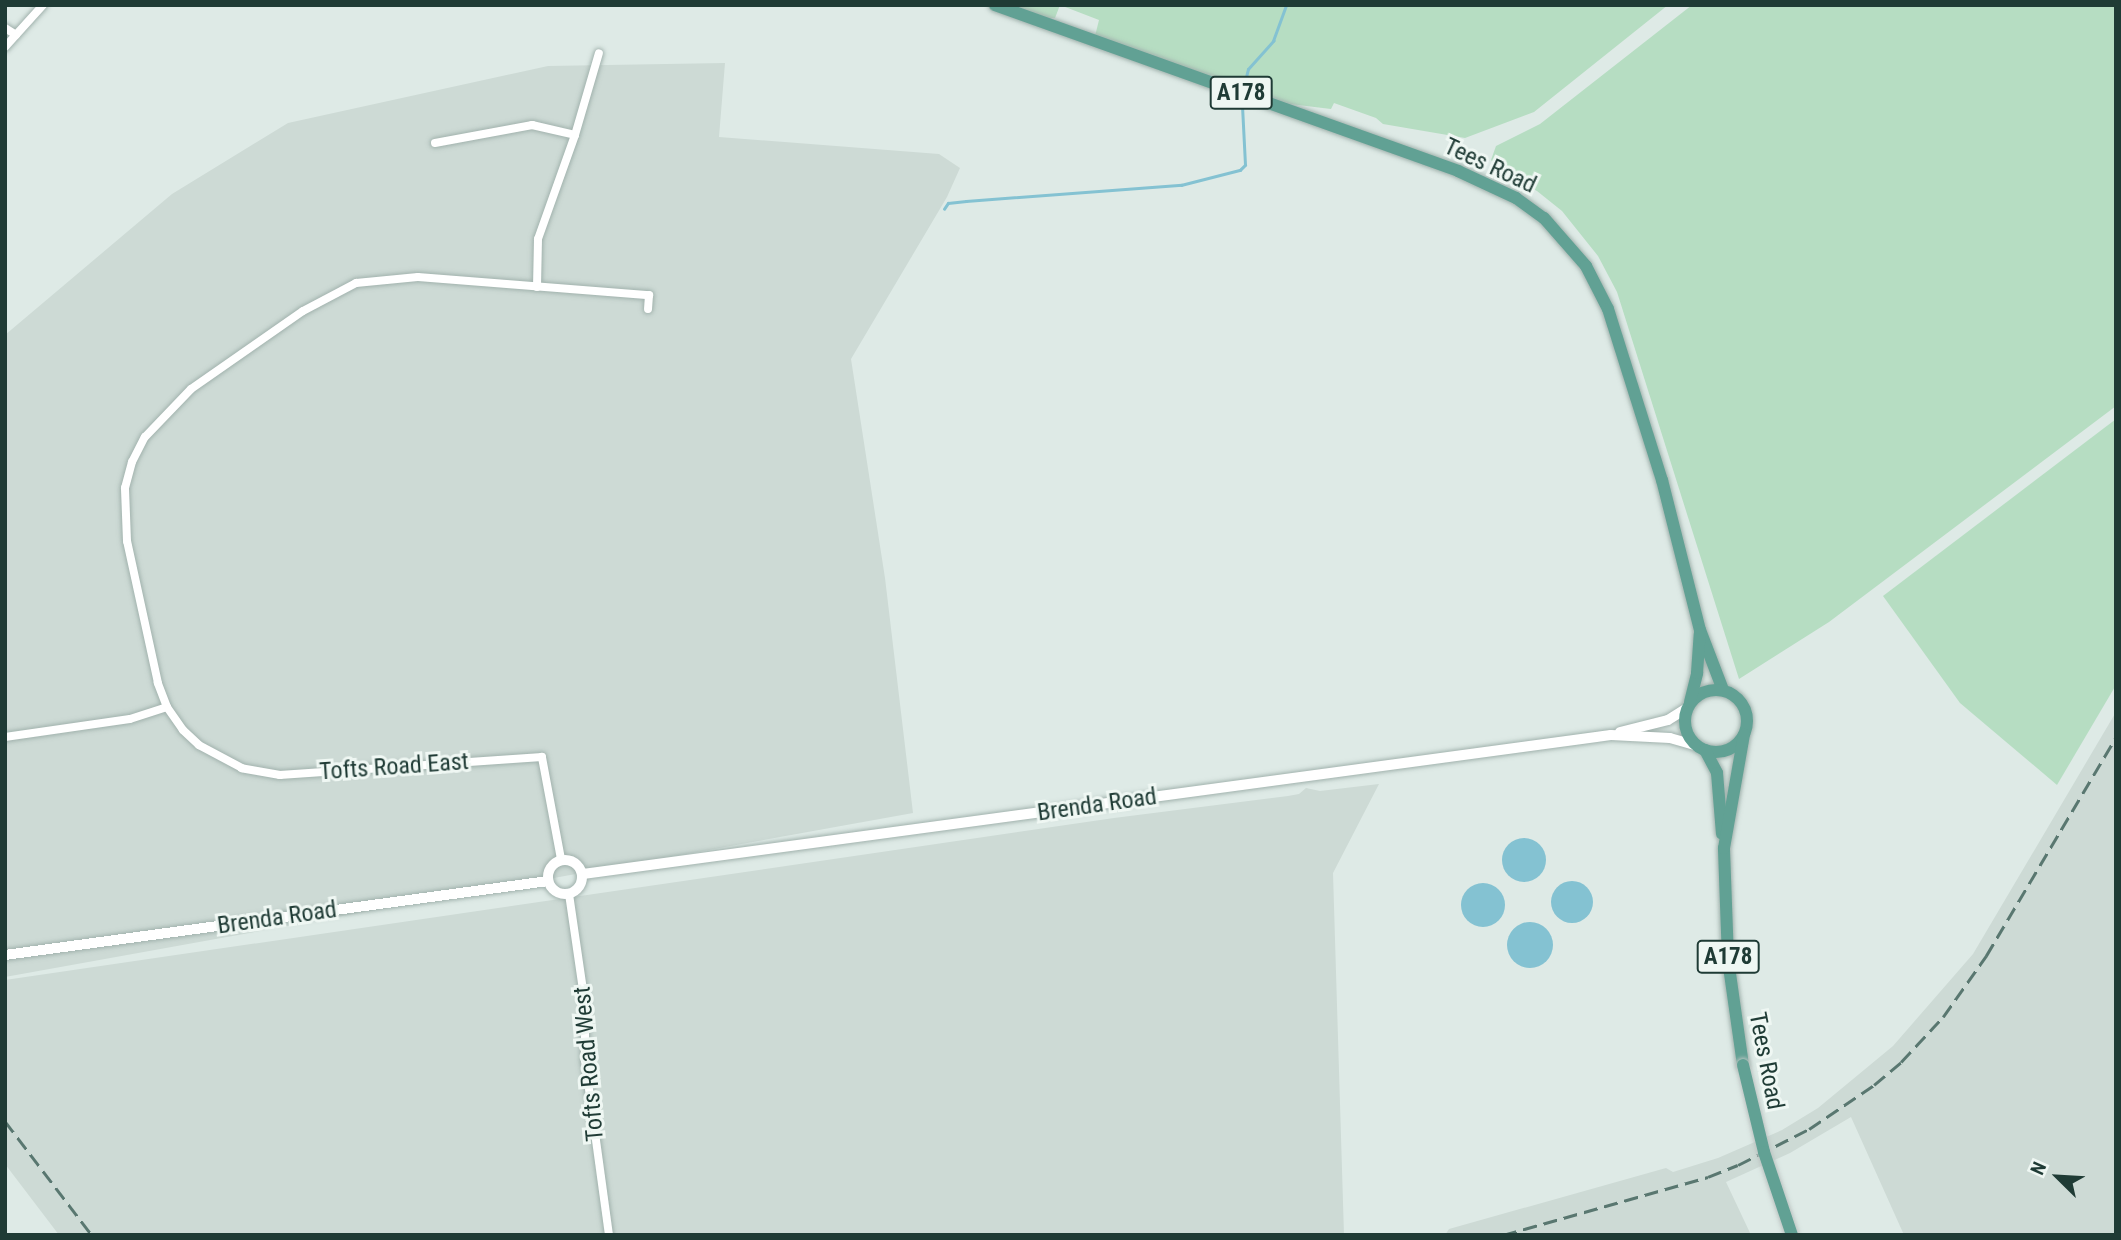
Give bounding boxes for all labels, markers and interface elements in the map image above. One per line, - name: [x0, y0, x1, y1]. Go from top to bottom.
- road number: A178: [1210, 74, 1272, 113]
- street label: Tees Road: [1439, 132, 1541, 200]
- street label: Tofts Road East: [318, 747, 470, 787]
- street label: Brenda Road: [1035, 782, 1159, 828]
- street label: Brenda Road: [215, 895, 339, 941]
- road number: A178: [1696, 938, 1760, 976]
- street label: Tofts Road West: [568, 985, 610, 1143]
- street label: Tees Road: [1742, 1010, 1790, 1112]
- north arrow: [2023, 1142, 2093, 1212]
- text: N: [2025, 1158, 2051, 1178]

